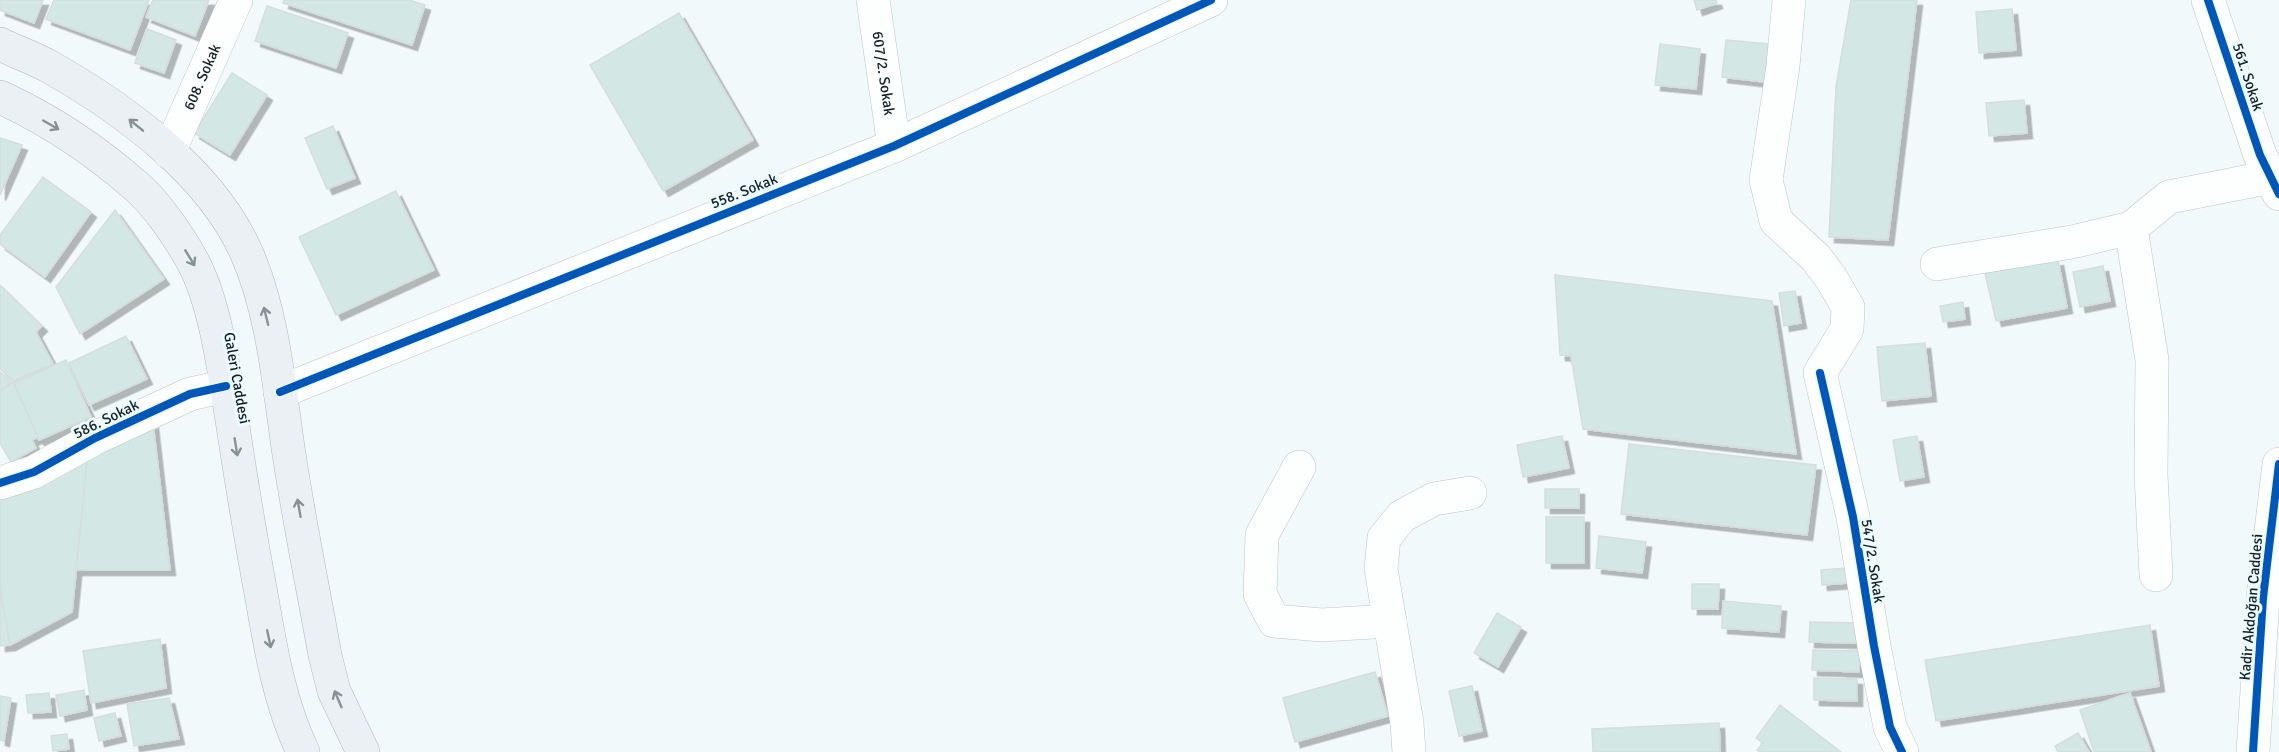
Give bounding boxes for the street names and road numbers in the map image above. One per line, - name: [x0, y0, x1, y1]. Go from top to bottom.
- street label: 607/2. Sokak: [869, 30, 899, 117]
- street label: 608. Sokak: [180, 41, 225, 113]
- street label: 561. Sokak: [2229, 41, 2268, 114]
- street label: 558. Sokak: [708, 169, 780, 213]
- street label: Galeri Caddesi: [220, 331, 254, 425]
- street label: 586. Sokak: [70, 395, 142, 443]
- street label: 547/2. Sokak: [1857, 518, 1889, 605]
- street label: Kadir Akdoğan Caddesi: [2236, 533, 2266, 681]

